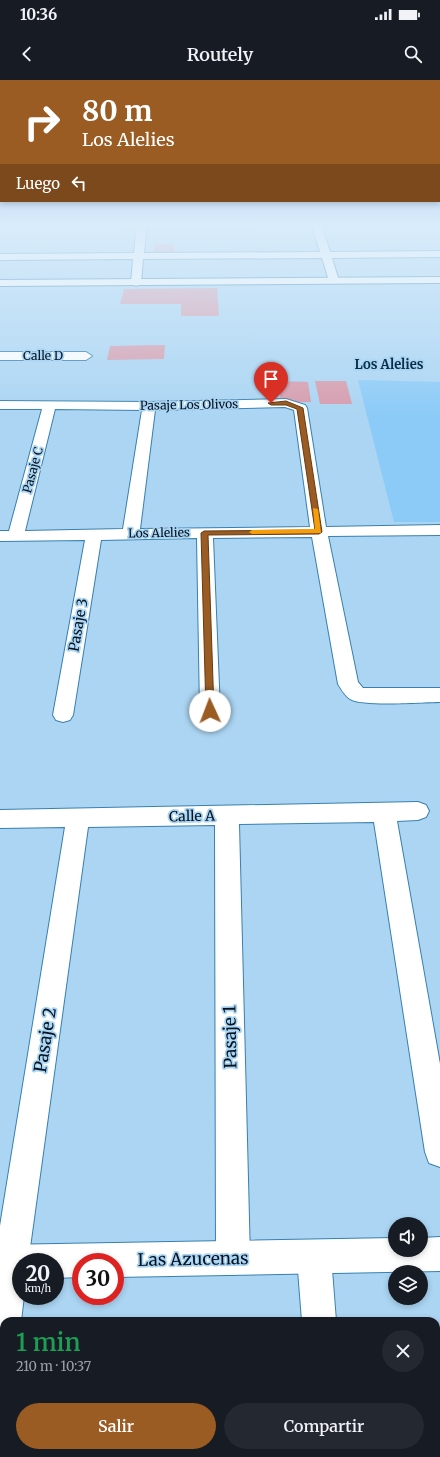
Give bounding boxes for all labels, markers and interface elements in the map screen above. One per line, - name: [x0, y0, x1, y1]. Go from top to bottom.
- text: 10:36: [20, 5, 57, 24]
- icon: back: [16, 43, 38, 65]
- text: Routely: [187, 43, 253, 66]
- icon: search: [402, 43, 424, 65]
- text: 80 m: [82, 93, 153, 129]
- icon: right: [16, 96, 68, 148]
- text: Los Alelies: [82, 128, 175, 151]
- icon: left: [68, 172, 90, 194]
- text: Luego: [16, 174, 60, 193]
- street label: Calle D: [23, 348, 63, 363]
- district label: Los Alelies: [354, 356, 424, 373]
- pin: [254, 362, 288, 403]
- icon: arrive: [260, 368, 282, 390]
- street label: Pasaje Los Olivos: [140, 396, 238, 413]
- street label: Pasaje C: [19, 445, 46, 495]
- street label: Los Alelies: [128, 524, 190, 541]
- street label: Pasaje 3: [64, 597, 92, 653]
- position arrow: [189, 690, 231, 732]
- street label: Calle A: [169, 807, 215, 825]
- street label: Pasaje 1: [218, 1005, 242, 1069]
- street label: Pasaje 2: [29, 1006, 61, 1074]
- map controls: [388, 1217, 428, 1305]
- button: sound: [388, 1217, 428, 1257]
- street label: Las Azucenas: [137, 1247, 249, 1271]
- speed limit sign: 30: [72, 1253, 124, 1305]
- text: 20: [26, 1261, 50, 1286]
- button: layers: [388, 1265, 428, 1305]
- text: km/h: [25, 1282, 51, 1295]
- text: 1 min: [16, 1327, 81, 1358]
- button: close: [382, 1330, 424, 1372]
- text: 210 m · 10:37: [16, 1358, 91, 1375]
- button: Salir: [16, 1403, 216, 1449]
- button: Compartir: [224, 1403, 424, 1449]

